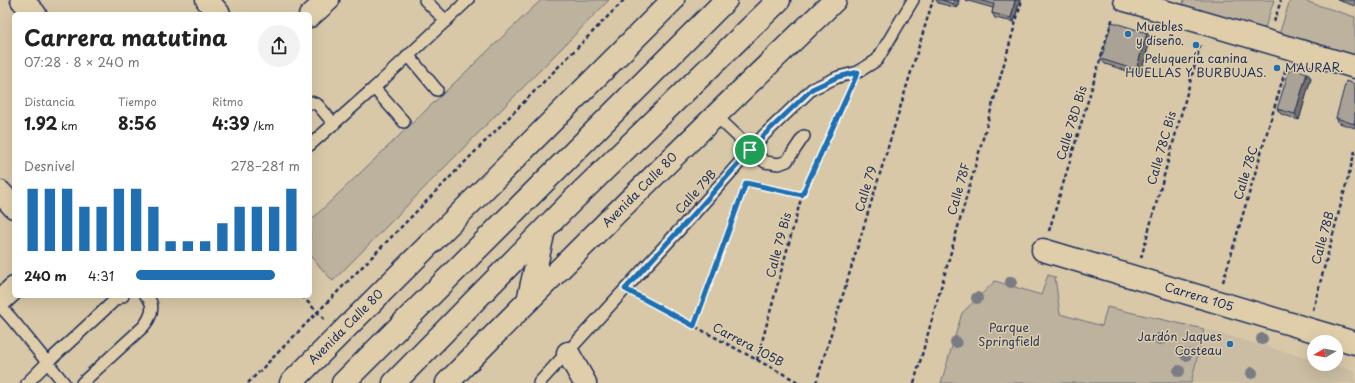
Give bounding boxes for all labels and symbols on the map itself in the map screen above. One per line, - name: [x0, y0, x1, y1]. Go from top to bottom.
- place label: Muebles y diseño.: [1136, 17, 1184, 49]
- marker: Muebles y diseño.: [1123, 29, 1133, 39]
- marker: Peluquería canina HUELLAS Y BURBUJAS.: [1191, 40, 1201, 50]
- place label: Peluquería canina HUELLAS Y BURBUJAS.: [1125, 49, 1267, 81]
- place label: MAURAR.: [1285, 58, 1343, 76]
- marker: MAURAR.: [1272, 63, 1282, 73]
- street label: Calle 78D Bis: [1051, 83, 1091, 162]
- street label: Calle 78C Bis: [1142, 108, 1180, 187]
- pin: [733, 133, 767, 167]
- street label: Calle 78C: [1228, 143, 1262, 202]
- street label: Avenida Calle 80: [598, 148, 681, 231]
- street label: Calle 78F: [942, 160, 974, 217]
- street label: Calle 79: [850, 164, 881, 214]
- street label: Calle 79B: [670, 165, 720, 218]
- street label: Calle 78B: [1306, 209, 1338, 266]
- street label: Calle 79 Bis: [761, 210, 796, 279]
- street label: Carrera 105: [1163, 277, 1236, 315]
- street label: Avenida Calle 80: [304, 285, 387, 368]
- street label: Carrera 105B: [710, 318, 787, 371]
- park label: Parque Springfield: [978, 318, 1040, 350]
- place label: Jardón Jaques Costeau: [1138, 327, 1223, 359]
- north arrow: [1307, 335, 1343, 371]
- marker: Jardón Jaques Costeau: [1225, 339, 1235, 349]

